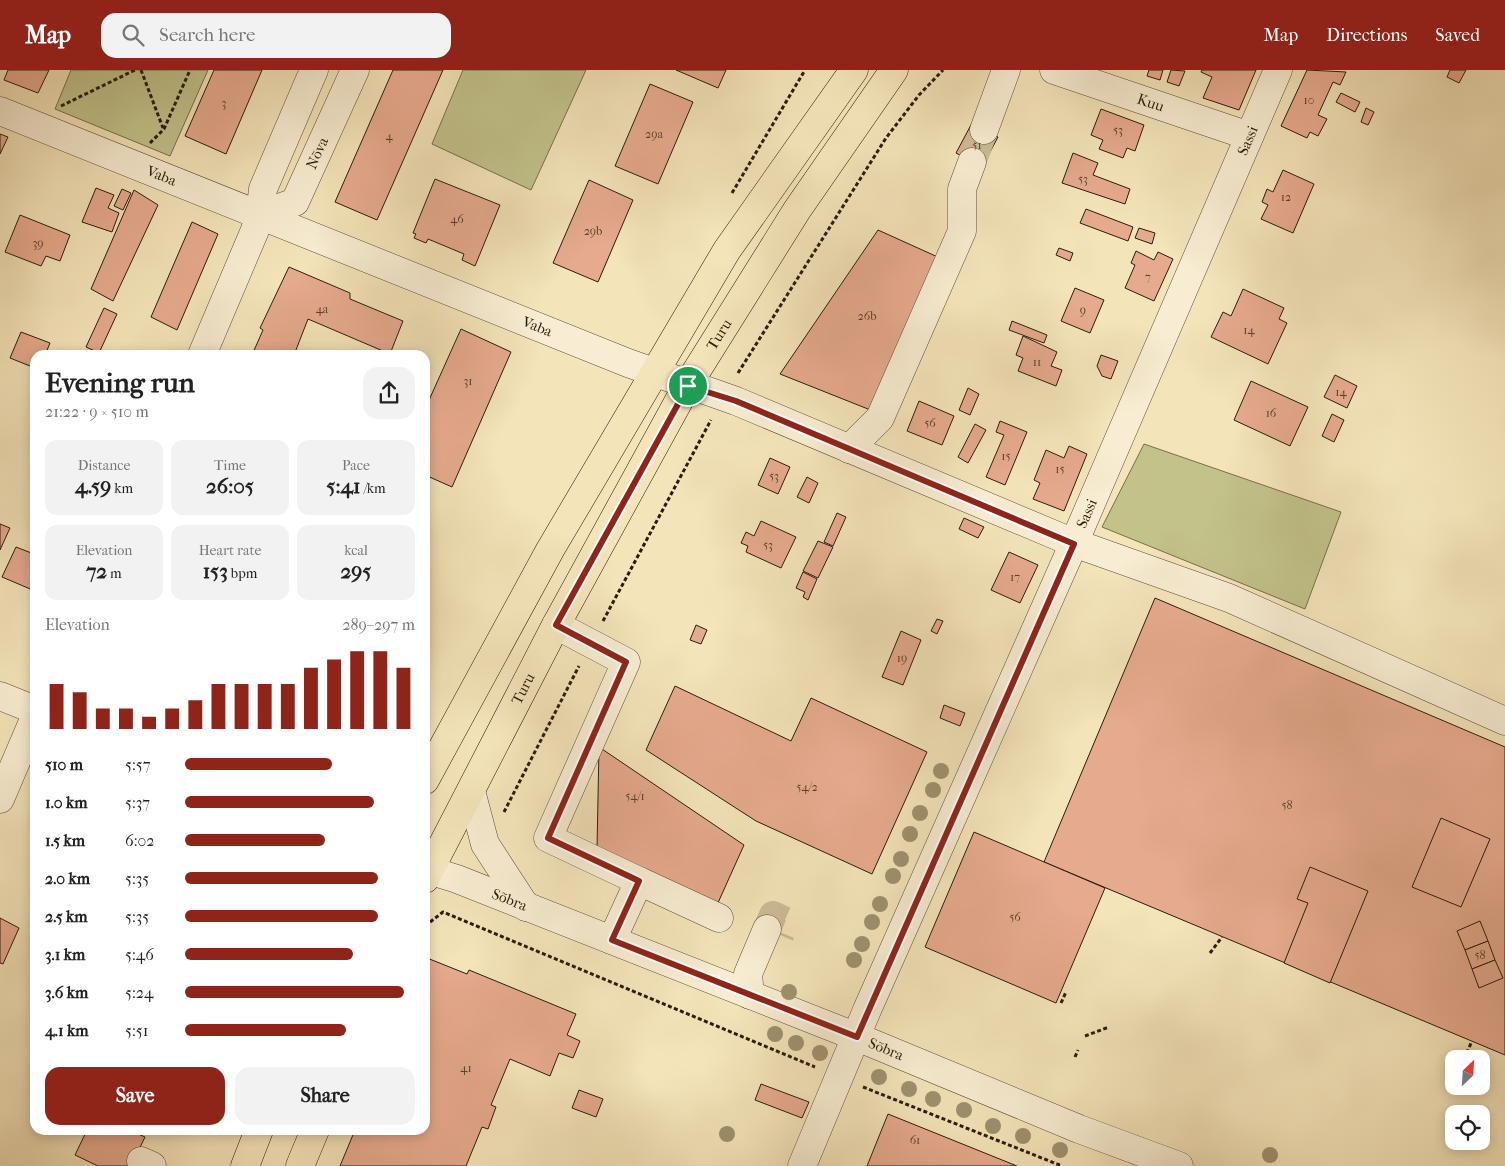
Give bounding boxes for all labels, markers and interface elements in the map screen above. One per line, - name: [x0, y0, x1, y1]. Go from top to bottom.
- search box: [101, 13, 451, 58]
- text: Map: [25, 21, 71, 49]
- icon: search: [119, 21, 147, 49]
- text: Search here: [159, 24, 255, 46]
- text: Map: [1264, 25, 1298, 46]
- text: Directions: [1326, 25, 1407, 46]
- text: Saved: [1435, 25, 1480, 46]
- street label: Kuu: [1135, 90, 1167, 116]
- house number: 10: [1304, 93, 1314, 107]
- house number: 3: [222, 96, 227, 110]
- house number: 53: [1113, 123, 1123, 137]
- street label: Sassi: [1233, 123, 1262, 158]
- house number: 29a: [645, 127, 663, 141]
- house number: 4: [385, 129, 393, 143]
- street label: Nõva: [302, 134, 333, 172]
- house number: 51: [972, 138, 982, 152]
- street label: Vaba: [143, 161, 180, 190]
- house number: 53: [1078, 172, 1088, 186]
- house number: 12: [1281, 190, 1291, 204]
- house number: 46: [450, 212, 464, 226]
- house number: 29b: [584, 224, 602, 238]
- house number: 39: [32, 236, 44, 250]
- house number: 7: [1145, 270, 1151, 284]
- house number: 4a: [316, 302, 329, 316]
- house number: 9: [1080, 303, 1086, 317]
- house number: 26b: [858, 309, 876, 323]
- street label: Vaba: [519, 312, 556, 341]
- street label: Turu: [703, 315, 736, 353]
- house number: 14: [1243, 323, 1256, 337]
- house number: 11: [1033, 355, 1041, 369]
- pin: [667, 365, 709, 407]
- text: Evening run: [45, 366, 195, 399]
- button: share: [363, 367, 415, 419]
- icon: arrive: [674, 372, 702, 400]
- house number: 31: [463, 374, 473, 388]
- house number: 14: [1335, 385, 1348, 399]
- text: 21:22 · 9 × 510 m: [45, 402, 149, 421]
- house number: 16: [1266, 406, 1277, 420]
- house number: 56: [924, 416, 936, 430]
- house number: 15: [1001, 449, 1011, 463]
- text: Distance: [78, 457, 130, 474]
- text: Time: [214, 457, 246, 474]
- text: Pace: [342, 457, 370, 474]
- house number: 15: [1055, 462, 1065, 476]
- house number: 53: [769, 469, 779, 483]
- text: 4.59: [75, 474, 111, 498]
- text: 26:05: [206, 474, 254, 498]
- text: 5:41: [326, 474, 360, 498]
- text: km: [111, 480, 133, 497]
- text: /km: [360, 480, 386, 497]
- street label: Sassi: [1072, 495, 1101, 531]
- house number: 53: [763, 538, 773, 552]
- text: Elevation: [76, 542, 132, 559]
- text: Heart rate: [199, 542, 261, 559]
- text: kcal: [344, 542, 368, 559]
- text: 72: [86, 559, 107, 583]
- text: 153: [203, 559, 228, 583]
- text: 295: [341, 559, 371, 583]
- text: m: [107, 565, 122, 582]
- text: bpm: [228, 565, 257, 582]
- house number: 17: [1010, 570, 1020, 584]
- text: Elevation: [45, 615, 110, 634]
- text: 289–297 m: [342, 615, 415, 634]
- house number: 19: [897, 651, 907, 665]
- street label: Turu: [507, 669, 539, 708]
- text: 510 m: [45, 755, 83, 774]
- text: 5:57: [125, 755, 150, 774]
- house number: 54/2: [796, 780, 818, 794]
- house number: 54/1: [625, 789, 645, 803]
- text: 1.0 km: [45, 793, 88, 812]
- text: 5:37: [125, 793, 150, 812]
- house number: 58: [1281, 798, 1293, 812]
- text: 1.5 km: [45, 831, 85, 850]
- text: 6:02: [125, 831, 155, 850]
- text: 2.0 km: [45, 869, 90, 888]
- text: 5:35: [125, 869, 149, 888]
- street label: Sõbra: [489, 885, 531, 915]
- text: 2.5 km: [45, 907, 88, 926]
- text: 5:35: [125, 907, 149, 926]
- house number: 56: [1009, 910, 1021, 924]
- text: 3.1 km: [45, 945, 85, 964]
- text: 5:46: [125, 945, 154, 964]
- house number: 58: [1474, 948, 1486, 962]
- text: 3.6 km: [45, 983, 88, 1002]
- text: 5:24: [125, 983, 153, 1002]
- text: 4.1 km: [45, 1021, 89, 1040]
- text: 5:51: [125, 1021, 148, 1040]
- street label: Sõbra: [866, 1034, 907, 1065]
- north arrow: [1445, 1050, 1490, 1095]
- map controls: [1445, 1050, 1490, 1150]
- house number: 41: [460, 1061, 472, 1075]
- button: Save: [45, 1067, 225, 1125]
- button: Share: [235, 1067, 415, 1125]
- button: locate: [1445, 1105, 1490, 1150]
- house number: 61: [910, 1133, 920, 1147]

